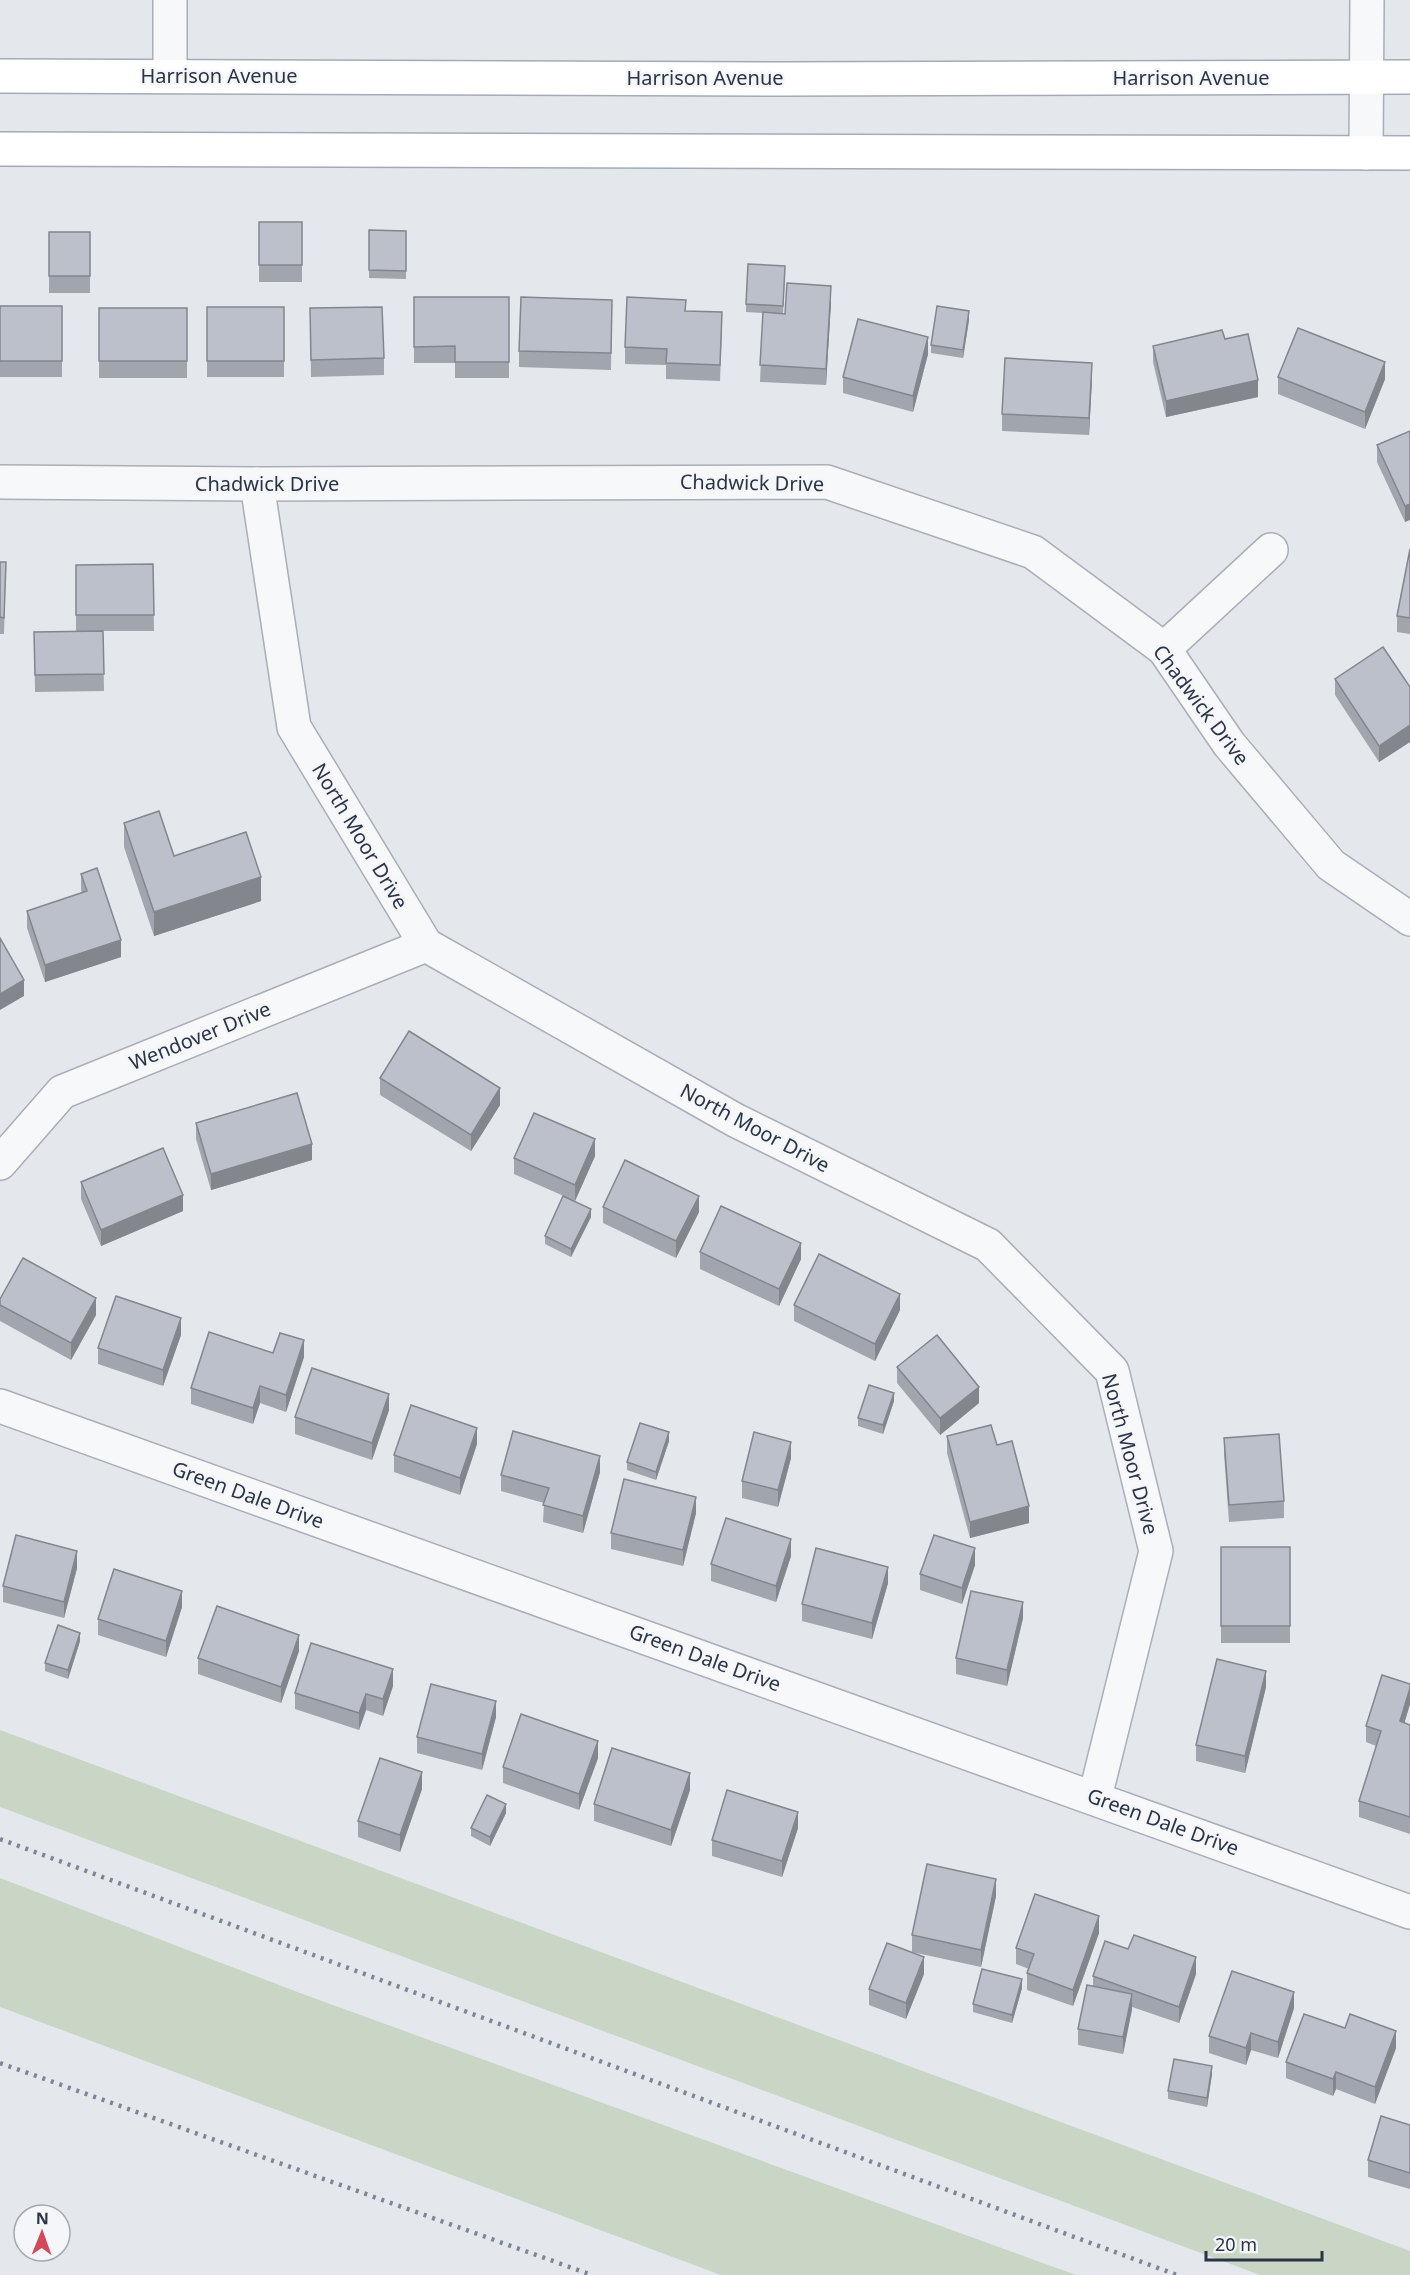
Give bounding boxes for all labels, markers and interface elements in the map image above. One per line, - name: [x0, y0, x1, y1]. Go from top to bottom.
- street label: Harrison Avenue: [140, 62, 298, 89]
- street label: Harrison Avenue: [626, 64, 784, 91]
- street label: Harrison Avenue: [1112, 64, 1270, 91]
- street label: Chadwick Drive: [680, 468, 824, 497]
- street label: Chadwick Drive: [195, 470, 339, 497]
- street label: Chadwick Drive: [1147, 639, 1256, 770]
- street label: North Moor Drive: [306, 758, 415, 914]
- street label: Wendover Drive: [125, 995, 275, 1076]
- street label: North Moor Drive: [676, 1077, 835, 1178]
- street label: North Moor Drive: [1096, 1370, 1165, 1537]
- street label: Green Dale Drive: [169, 1455, 328, 1534]
- street label: Green Dale Drive: [626, 1618, 785, 1697]
- street label: Green Dale Drive: [1084, 1782, 1243, 1861]
- north arrow: [12, 2203, 72, 2263]
- text: N: [36, 2207, 49, 2229]
- scale bar: [1206, 2224, 1322, 2262]
- text: 20 m: [1215, 2232, 1257, 2256]

